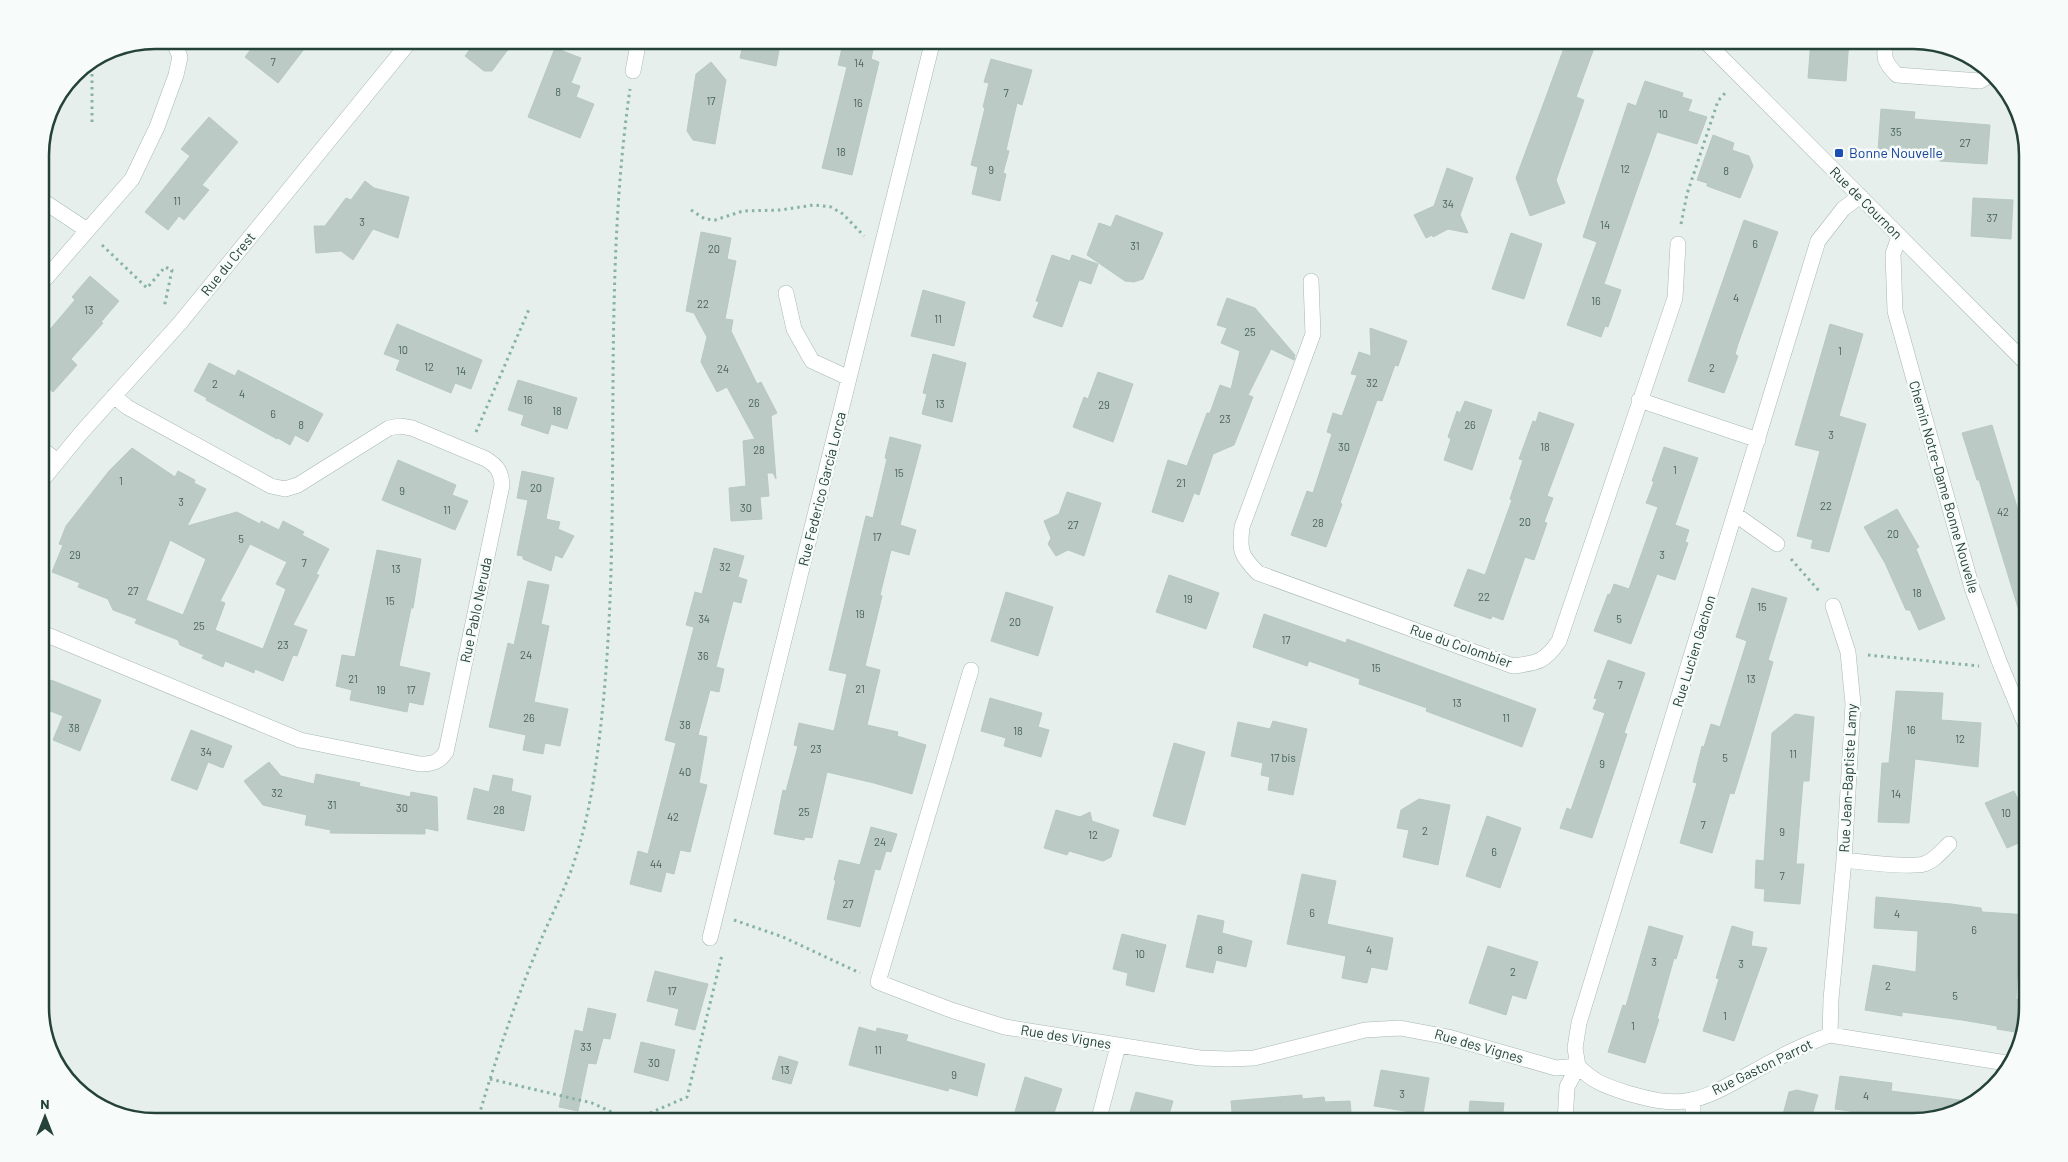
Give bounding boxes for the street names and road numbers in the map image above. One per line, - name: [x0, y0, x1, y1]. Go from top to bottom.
- street label: Rue de Cournon: [1827, 163, 1906, 242]
- street label: Rue du Crest: [197, 228, 258, 299]
- street label: Chemin Notre-Dame Bonne Nouvelle: [1906, 379, 1983, 595]
- street label: Rue Federico García Lorca: [794, 410, 849, 568]
- street label: Rue Pablo Neruda: [456, 556, 495, 664]
- street label: Rue Lucien Gachon: [1668, 593, 1719, 709]
- street label: Rue du Colombier: [1408, 620, 1514, 671]
- street label: Rue Jean-Baptiste Lamy: [1835, 703, 1860, 853]
- street label: Rue des Vignes: [1019, 1021, 1113, 1052]
- street label: Rue des Vignes: [1433, 1025, 1526, 1066]
- street label: Rue Gaston Parrot: [1709, 1035, 1815, 1098]

